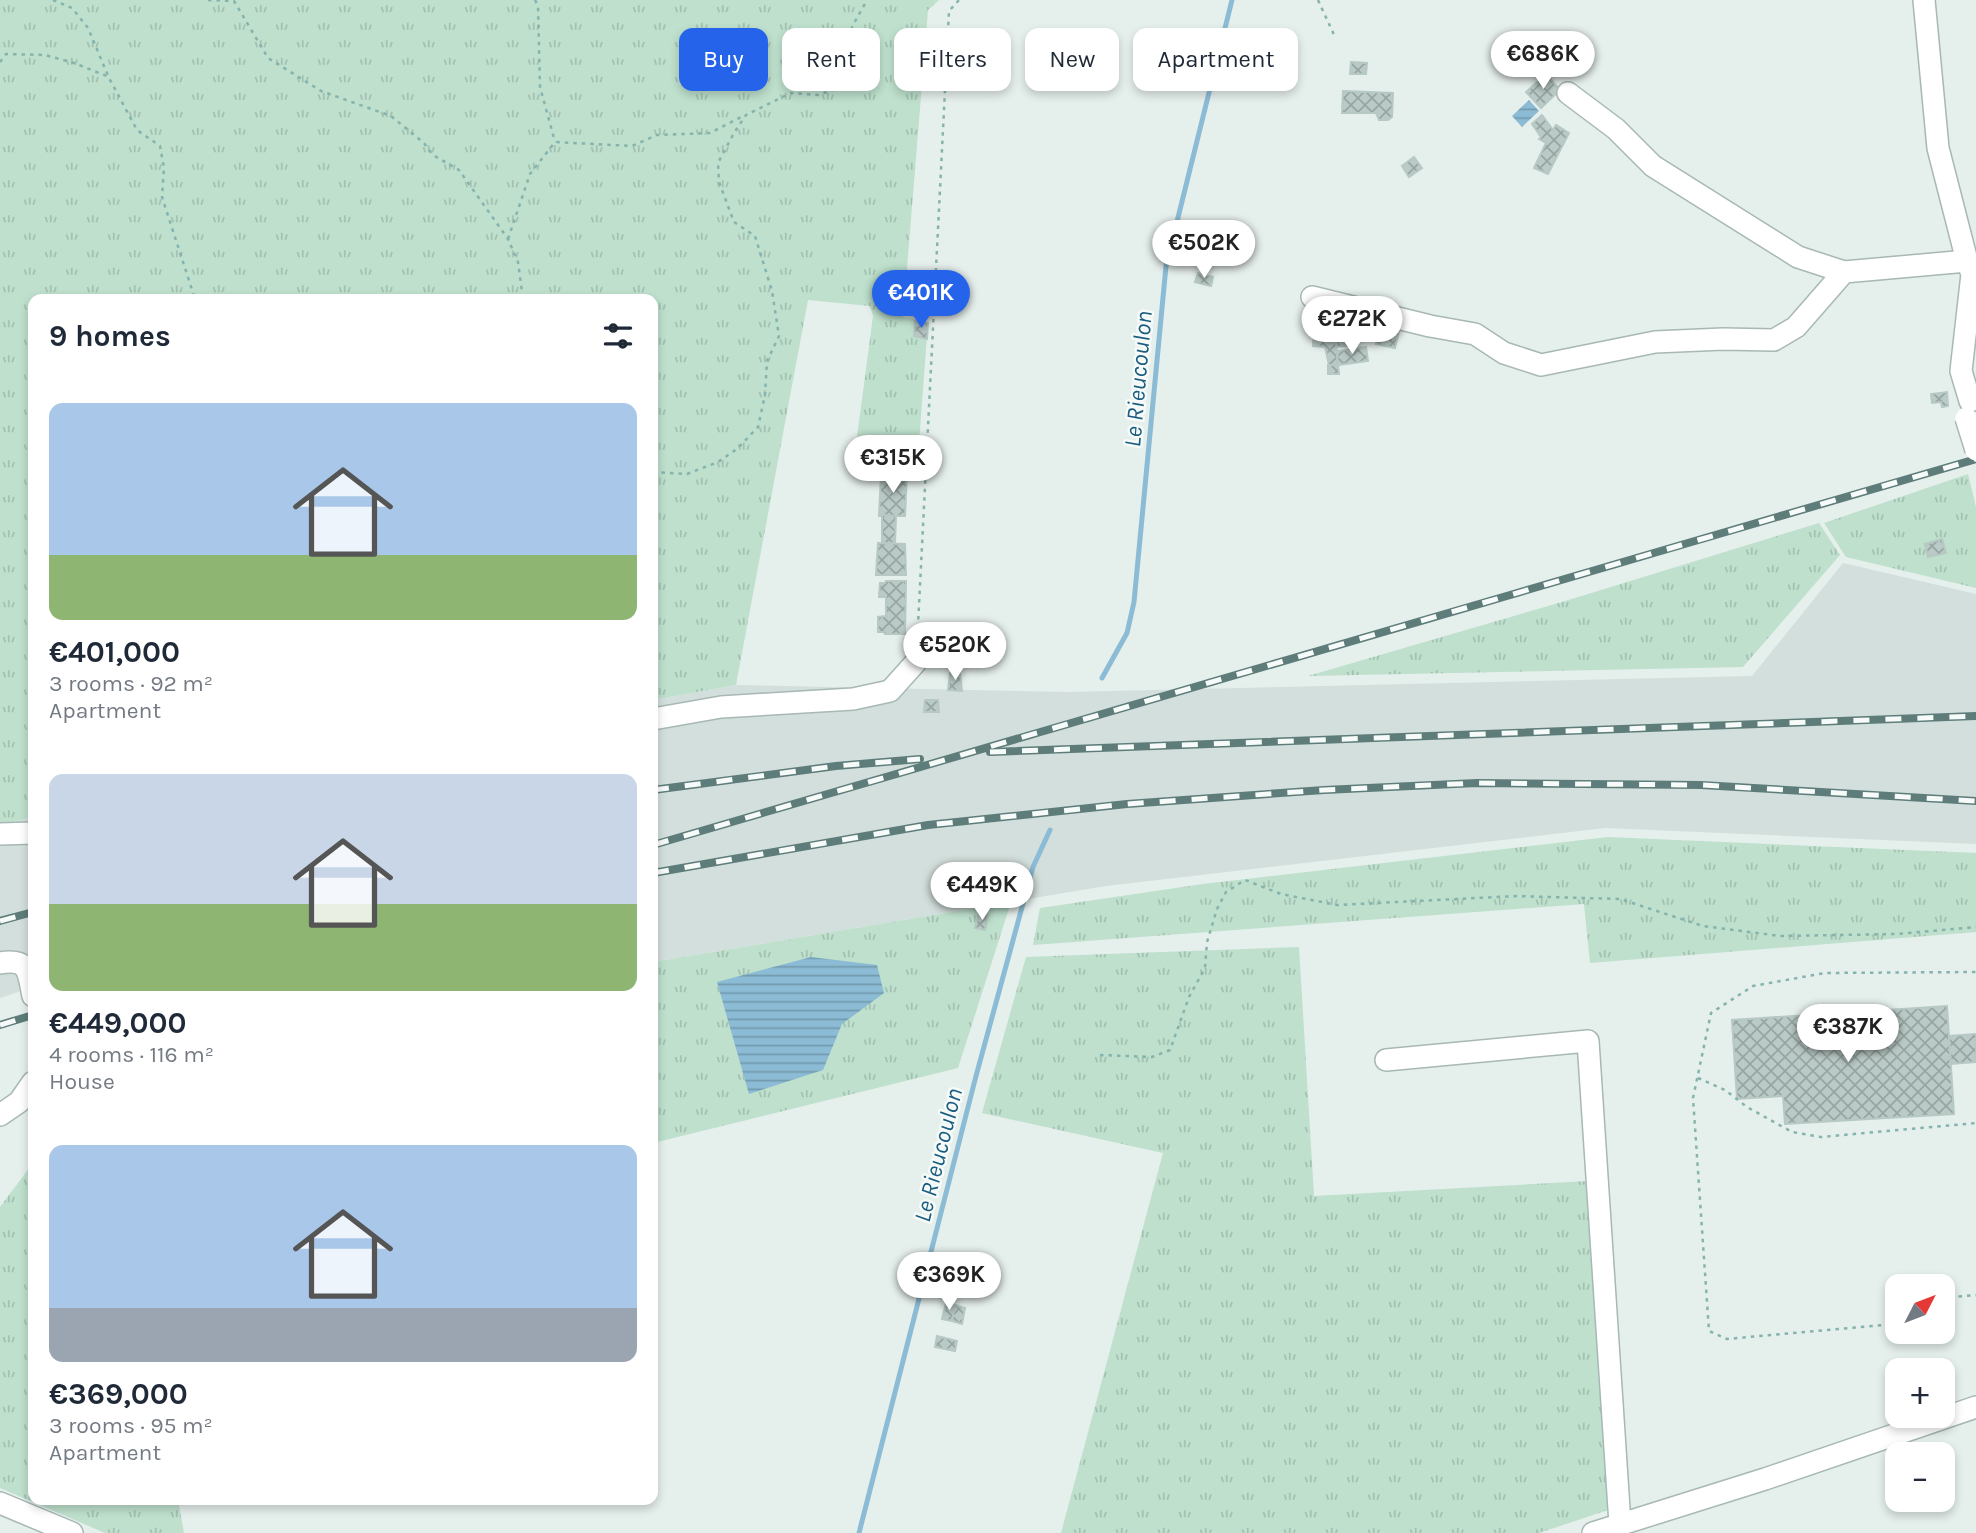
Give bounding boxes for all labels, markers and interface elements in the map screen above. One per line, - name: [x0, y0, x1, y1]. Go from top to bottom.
- chip: Buy: [679, 28, 768, 91]
- chip: Rent: [782, 28, 880, 91]
- chip: Filters: [894, 28, 1011, 91]
- chip: New: [1025, 28, 1119, 91]
- chip: Apartment: [1133, 28, 1298, 91]
- pin: €686K: [1494, 32, 1592, 91]
- text: €686K: [1507, 40, 1579, 67]
- pin: €502K: [1155, 220, 1253, 280]
- text: €502K: [1168, 229, 1240, 256]
- pin: €401K: [872, 270, 970, 330]
- text: €401K: [888, 279, 954, 306]
- pin: €272K: [1303, 296, 1401, 356]
- text: €272K: [1318, 305, 1386, 332]
- water label: Le Rieucoulon: [1118, 309, 1158, 449]
- icon: filters: [599, 317, 637, 355]
- text: 9 homes: [49, 318, 171, 354]
- pin: €315K: [844, 435, 942, 495]
- text: €315K: [860, 444, 926, 471]
- icon: home: [280, 449, 406, 575]
- pin: €520K: [906, 622, 1004, 682]
- text: €520K: [919, 631, 991, 658]
- text: €401,000: [49, 634, 180, 670]
- text: 3 rooms · 92 m²: [49, 670, 213, 697]
- text: Apartment: [49, 697, 161, 724]
- icon: home: [280, 820, 406, 946]
- pin: €449K: [933, 862, 1031, 922]
- text: €449K: [946, 871, 1018, 898]
- pin: €387K: [1799, 1004, 1897, 1064]
- text: €449,000: [49, 1005, 187, 1041]
- text: €387K: [1813, 1013, 1883, 1040]
- text: 4 rooms · 116 m²: [49, 1041, 214, 1068]
- text: House: [49, 1068, 115, 1095]
- water label: Le Rieucoulon: [908, 1085, 968, 1225]
- icon: home: [280, 1191, 406, 1317]
- pin: €369K: [900, 1252, 998, 1312]
- text: €369K: [913, 1261, 985, 1288]
- north arrow: [1885, 1274, 1955, 1344]
- map controls: [1885, 1274, 1955, 1512]
- button: +: [1885, 1358, 1955, 1428]
- text: €369,000: [49, 1376, 188, 1412]
- text: 3 rooms · 95 m²: [49, 1412, 213, 1439]
- text: Apartment: [49, 1439, 161, 1466]
- button: −: [1885, 1442, 1955, 1512]

